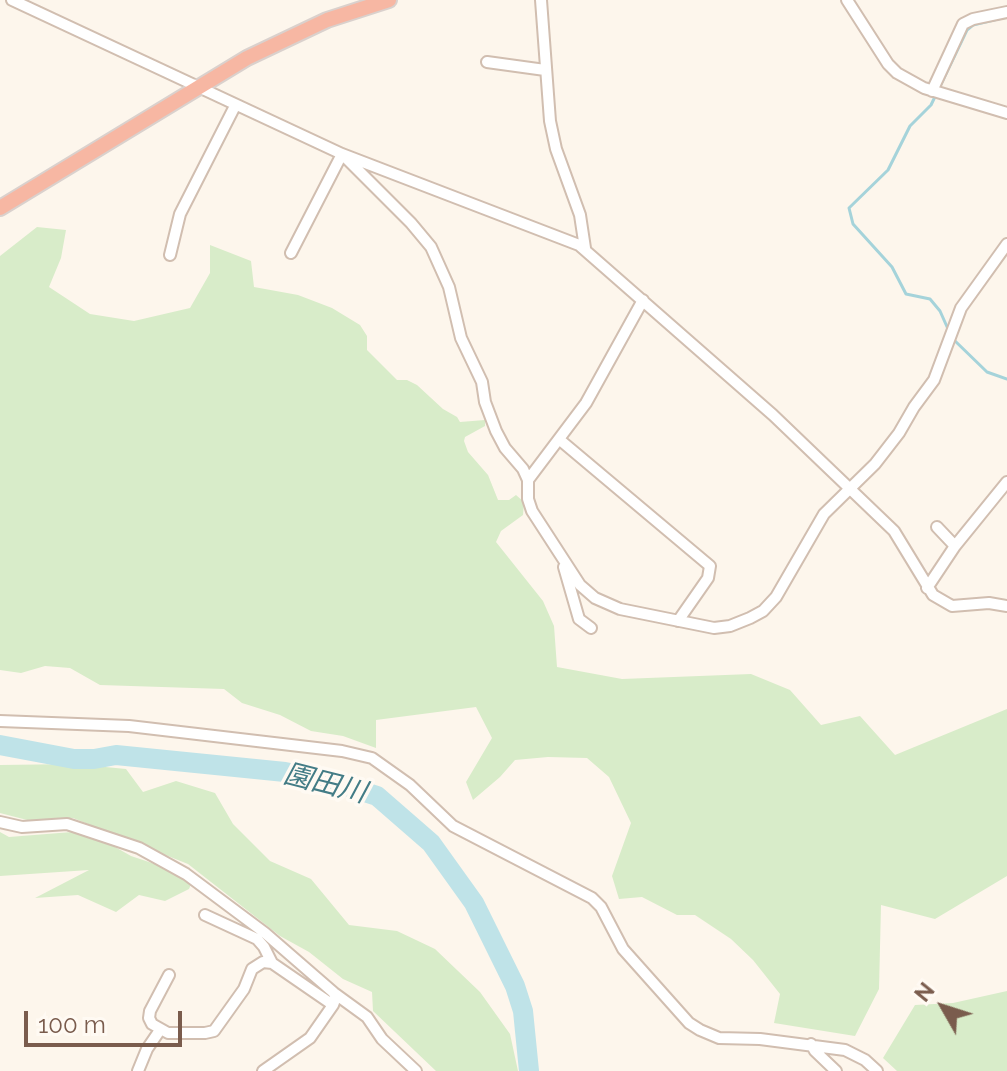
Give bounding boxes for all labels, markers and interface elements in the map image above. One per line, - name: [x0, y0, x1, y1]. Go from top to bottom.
- water label: 園田川: [280, 758, 370, 810]
- north arrow: [903, 967, 983, 1047]
- text: N: [909, 977, 940, 1007]
- scale bar: [28, 995, 186, 1045]
- text: 100 m: [38, 1010, 106, 1039]

